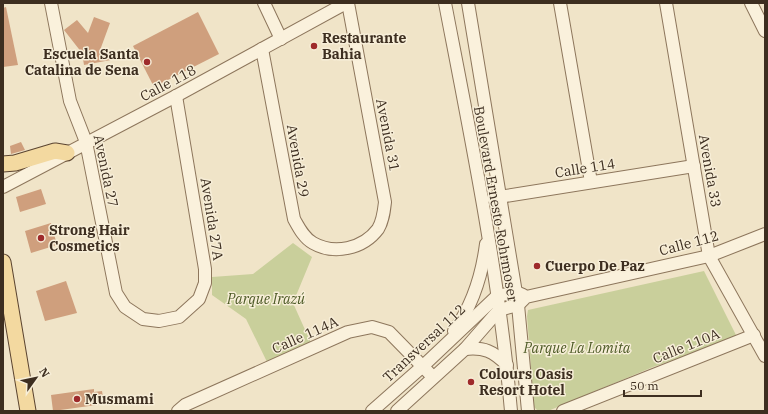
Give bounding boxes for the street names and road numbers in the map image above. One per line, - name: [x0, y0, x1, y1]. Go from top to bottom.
- street label: Calle 118: [137, 61, 199, 105]
- street label: Avenida 31: [372, 97, 404, 173]
- street label: Boulevard Ernesto Rohrmoser: [470, 105, 522, 304]
- street label: Avenida 29: [283, 123, 313, 199]
- street label: Avenida 27: [90, 133, 122, 209]
- street label: Avenida 33: [695, 133, 725, 209]
- street label: Calle 114: [553, 154, 617, 182]
- street label: Avenida 27A: [197, 176, 227, 262]
- street label: Calle 112: [657, 226, 721, 260]
- street label: Transversal 112: [379, 300, 469, 386]
- street label: Calle 114A: [269, 312, 341, 358]
- street label: Calle 110A: [650, 324, 722, 368]

